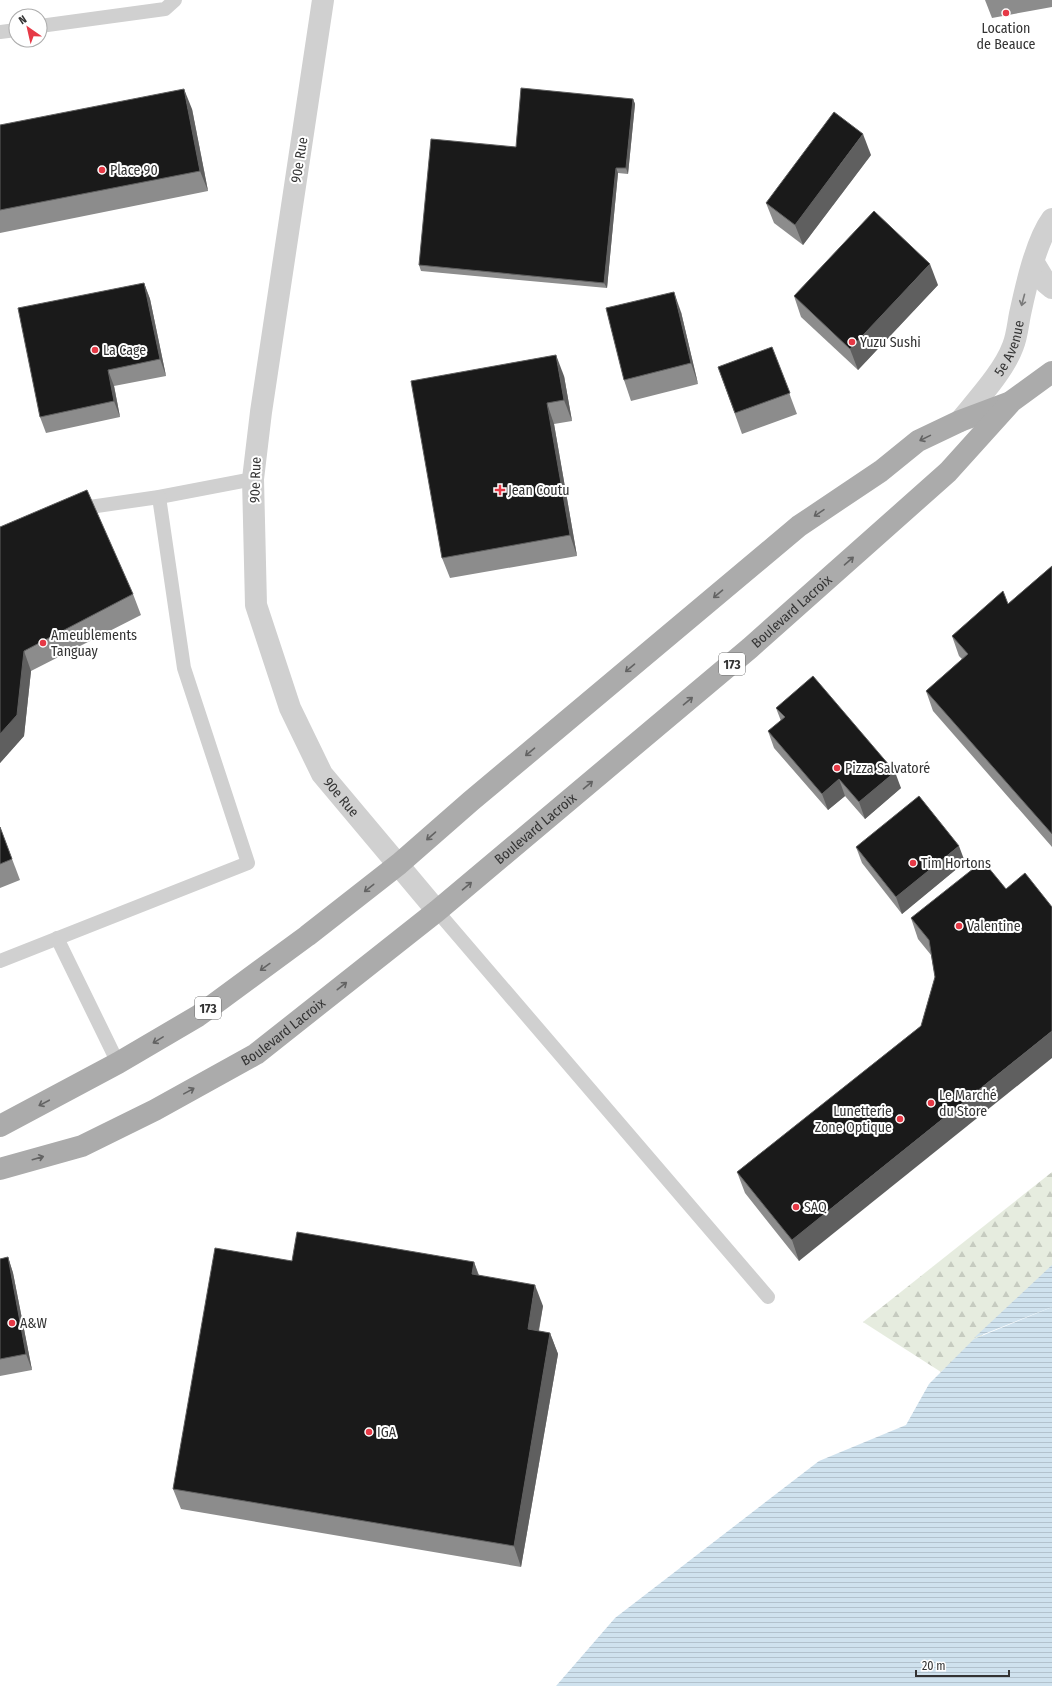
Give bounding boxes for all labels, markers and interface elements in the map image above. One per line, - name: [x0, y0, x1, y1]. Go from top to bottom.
- north arrow: [8, 8, 48, 48]
- marker: Location de Beauce: [1001, 8, 1011, 18]
- text: N: [16, 13, 29, 27]
- place label: Location de Beauce: [977, 20, 1036, 53]
- street label: 90e Rue: [287, 136, 312, 184]
- place label: Place 90: [110, 162, 158, 179]
- marker: Place 90: [97, 165, 107, 175]
- one-way arrow: [1019, 294, 1026, 307]
- street label: 5e Avenue: [991, 319, 1028, 380]
- place label: Yuzu Sushi: [860, 334, 921, 351]
- marker: Yuzu Sushi: [847, 337, 857, 347]
- place label: La Cage: [103, 342, 146, 359]
- marker: La Cage: [90, 345, 100, 355]
- one-way arrow: [919, 435, 931, 442]
- street label: 90e Rue: [246, 457, 265, 503]
- place label: Jean Coutu: [508, 482, 570, 499]
- marker: Jean Coutu: [495, 485, 505, 495]
- one-way arrow: [814, 509, 825, 517]
- one-way arrow: [844, 556, 855, 565]
- street label: Boulevard Lacroix: [748, 571, 836, 652]
- one-way arrow: [712, 590, 723, 599]
- place label: Ameublements Tanguay: [51, 627, 137, 660]
- marker: Ameublements Tanguay: [38, 638, 48, 648]
- road number: 173: [719, 653, 745, 675]
- one-way arrow: [624, 664, 635, 673]
- one-way arrow: [682, 696, 693, 705]
- one-way arrow: [524, 747, 535, 756]
- place label: Pizza Salvatoré: [845, 760, 930, 777]
- marker: Pizza Salvatoré: [832, 763, 842, 773]
- street label: 90e Rue: [320, 774, 362, 821]
- one-way arrow: [583, 780, 593, 789]
- street label: Boulevard Lacroix: [491, 789, 581, 868]
- one-way arrow: [426, 831, 436, 841]
- place label: Tim Hortons: [921, 855, 991, 872]
- marker: Tim Hortons: [908, 858, 918, 868]
- one-way arrow: [462, 882, 472, 891]
- one-way arrow: [363, 884, 374, 892]
- place label: Valentine: [967, 918, 1021, 935]
- marker: Valentine: [954, 921, 964, 931]
- one-way arrow: [260, 963, 271, 971]
- one-way arrow: [337, 982, 348, 990]
- street label: Boulevard Lacroix: [238, 994, 330, 1070]
- road number: 173: [195, 997, 221, 1019]
- one-way arrow: [152, 1036, 164, 1044]
- one-way arrow: [183, 1087, 195, 1094]
- place label: Le Marché du Store: [939, 1087, 997, 1120]
- marker: Le Marché du Store: [926, 1098, 936, 1108]
- one-way arrow: [38, 1099, 50, 1107]
- place label: Lunetterie Zone Optique: [815, 1103, 892, 1136]
- marker: Lunetterie Zone Optique: [895, 1114, 905, 1124]
- one-way arrow: [31, 1154, 44, 1161]
- place label: SAQ: [804, 1199, 827, 1216]
- marker: SAQ: [791, 1202, 801, 1212]
- place label: A&W: [20, 1315, 47, 1332]
- marker: A&W: [7, 1318, 17, 1328]
- place label: IGA: [377, 1424, 397, 1441]
- marker: IGA: [364, 1427, 374, 1437]
- scale bar: [916, 1652, 1009, 1678]
- text: 20 m: [922, 1659, 946, 1673]

